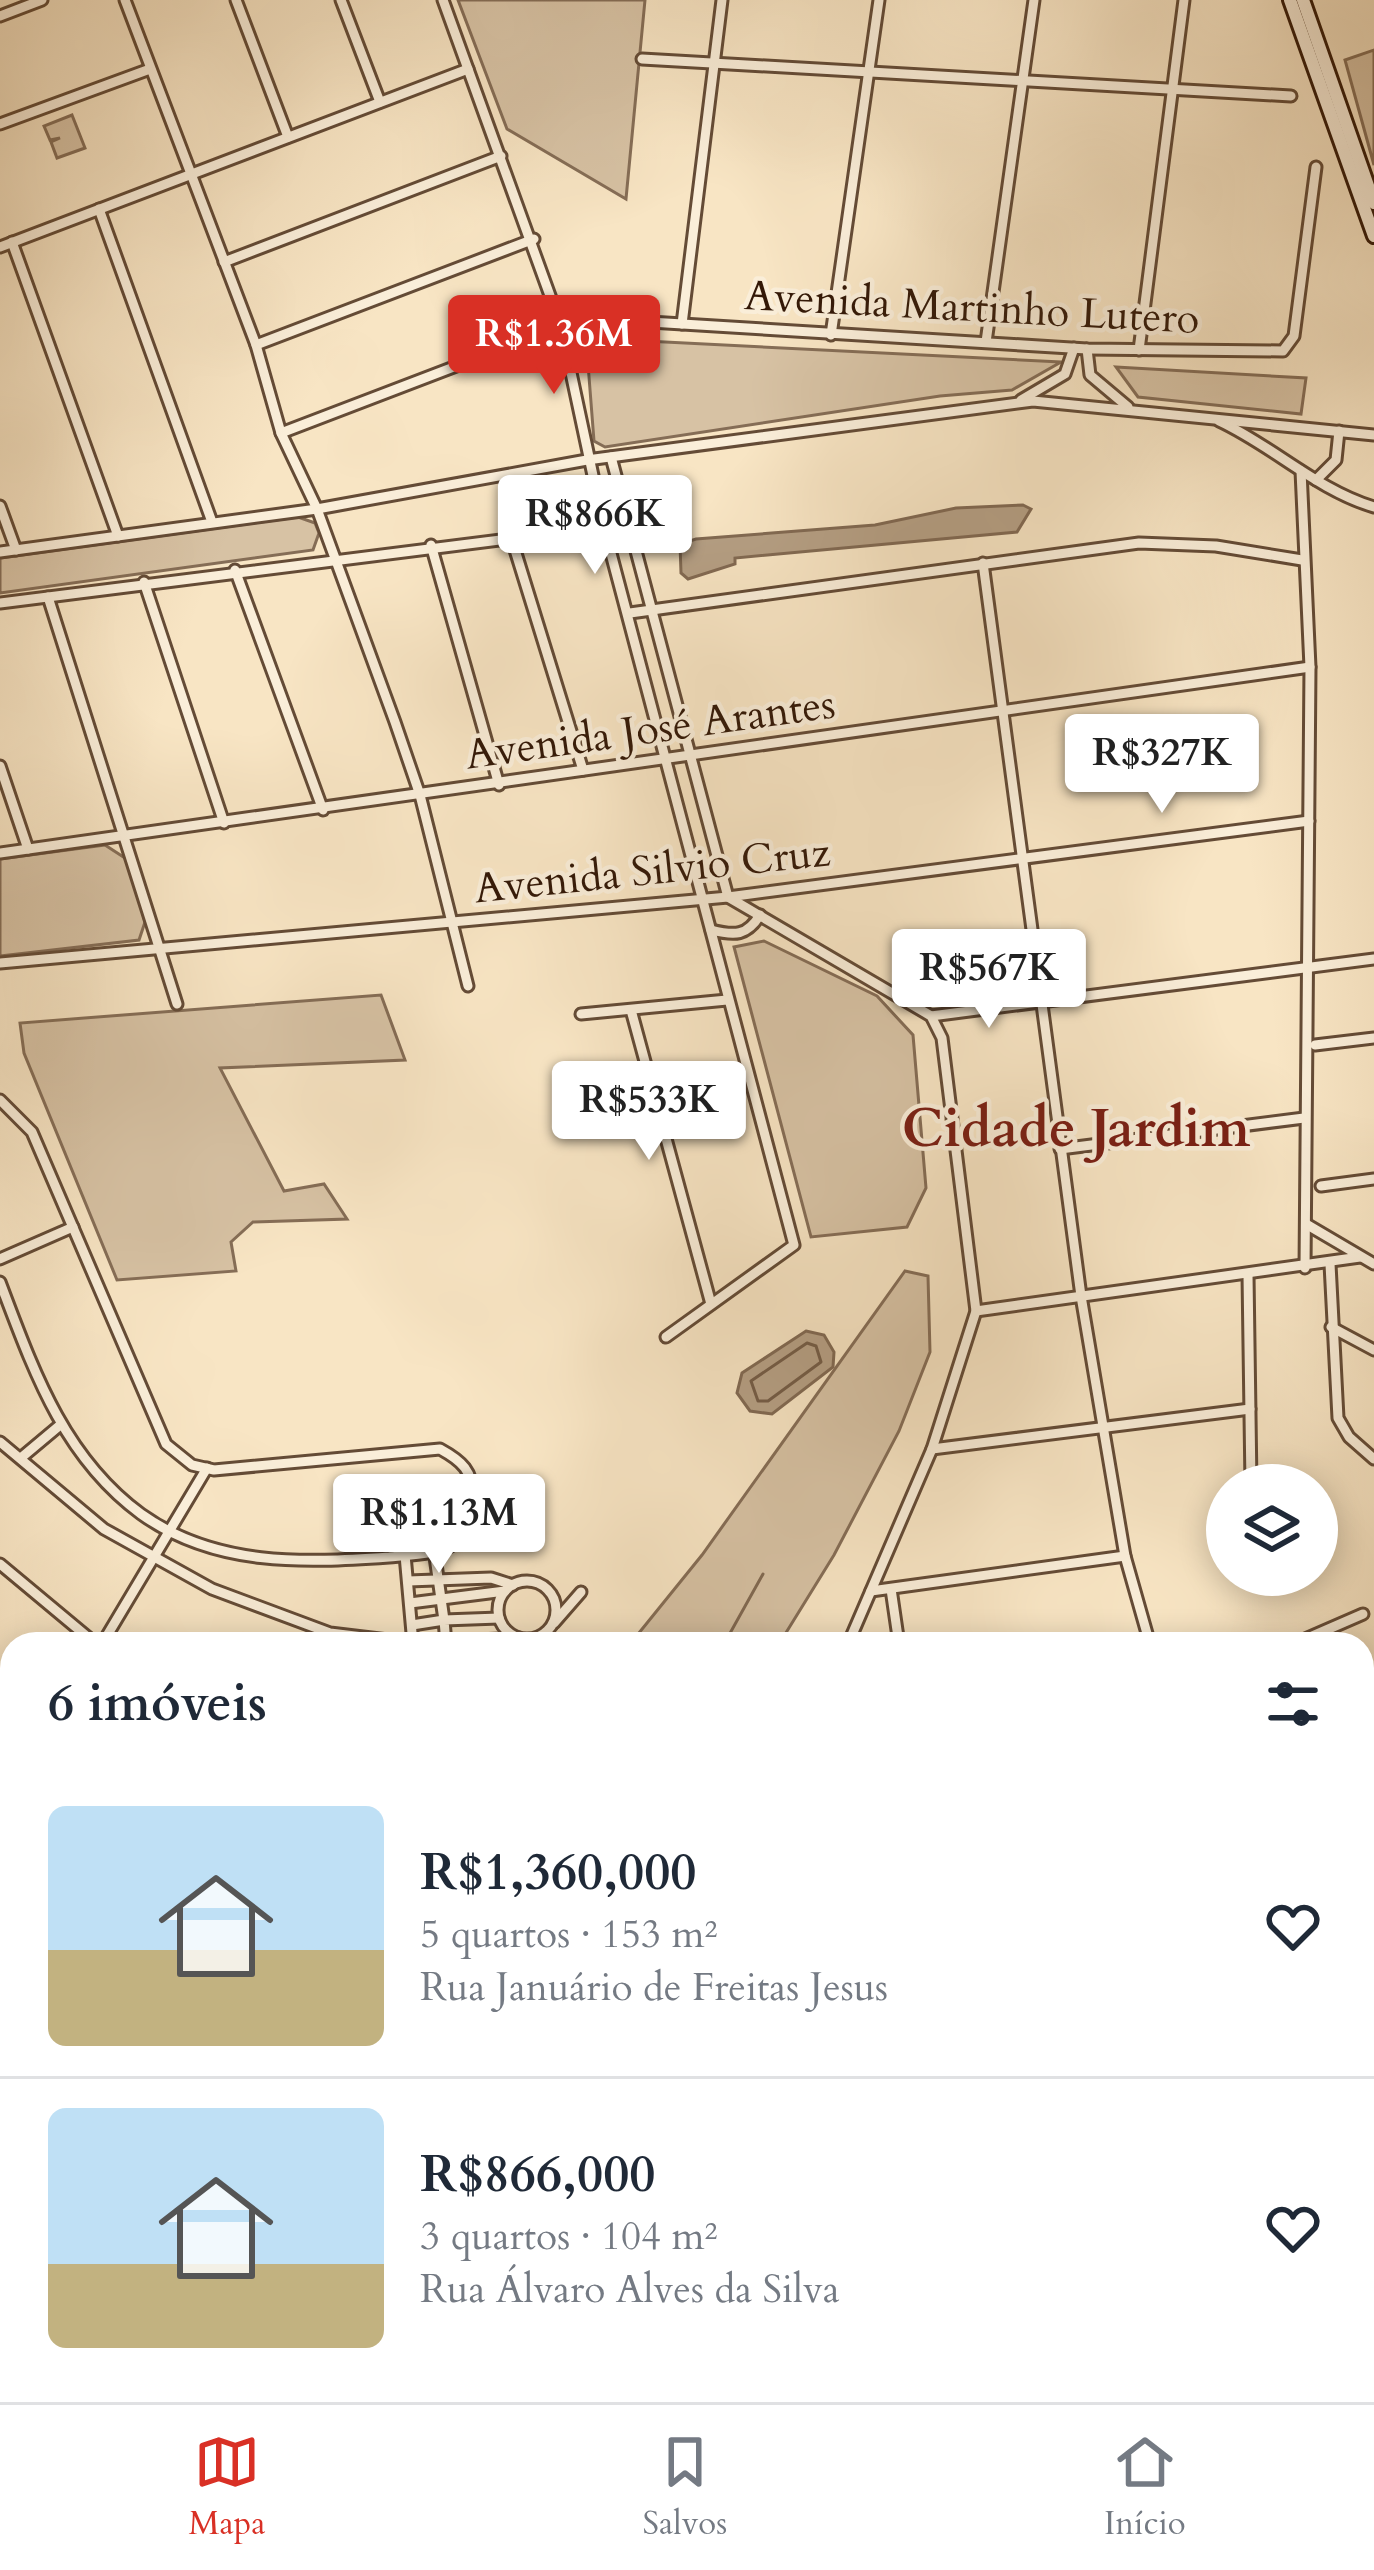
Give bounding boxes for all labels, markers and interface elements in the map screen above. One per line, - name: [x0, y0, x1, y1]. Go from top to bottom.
- street label: Avenida Martinho Lutero: [743, 267, 1201, 348]
- pin: R$1.36M: [443, 295, 665, 397]
- text: R$1.36M: [475, 307, 633, 360]
- pin: R$866K: [497, 475, 693, 577]
- text: R$866K: [525, 487, 665, 540]
- street label: Avenida José Arantes: [462, 675, 839, 784]
- pin: R$327K: [1064, 714, 1260, 816]
- text: R$327K: [1092, 726, 1232, 779]
- street label: Avenida Silvio Cruz: [471, 823, 833, 918]
- pin: R$567K: [891, 929, 1087, 1031]
- text: R$567K: [919, 941, 1059, 994]
- pin: R$533K: [551, 1061, 747, 1163]
- text: R$533K: [579, 1073, 719, 1126]
- district label: Cidade Jardim: [902, 1093, 1251, 1166]
- map controls: [1206, 1464, 1338, 1596]
- button: layers: [1206, 1464, 1338, 1596]
- pin: R$1.13M: [328, 1474, 550, 1576]
- text: R$1.13M: [360, 1486, 518, 1539]
- text: 6 imóveis: [48, 1669, 267, 1739]
- icon: filters: [1260, 1671, 1326, 1737]
- text: R$1,360,000: [420, 1838, 696, 1908]
- icon: home: [144, 1854, 288, 1998]
- icon: heart: [1260, 1893, 1326, 1959]
- text: 5 quartos · 153 m²: [420, 1908, 718, 1961]
- text: Rua Januário de Freitas Jesus: [420, 1961, 888, 2014]
- text: R$866,000: [420, 2140, 655, 2210]
- icon: home: [144, 2156, 288, 2300]
- icon: heart: [1260, 2195, 1326, 2261]
- text: 3 quartos · 104 m²: [420, 2210, 718, 2263]
- text: Rua Álvaro Alves da Silva: [420, 2263, 840, 2316]
- tab: Mapa: [188, 2429, 266, 2546]
- tab: Salvos: [642, 2429, 727, 2546]
- tab: Início: [1104, 2429, 1186, 2546]

